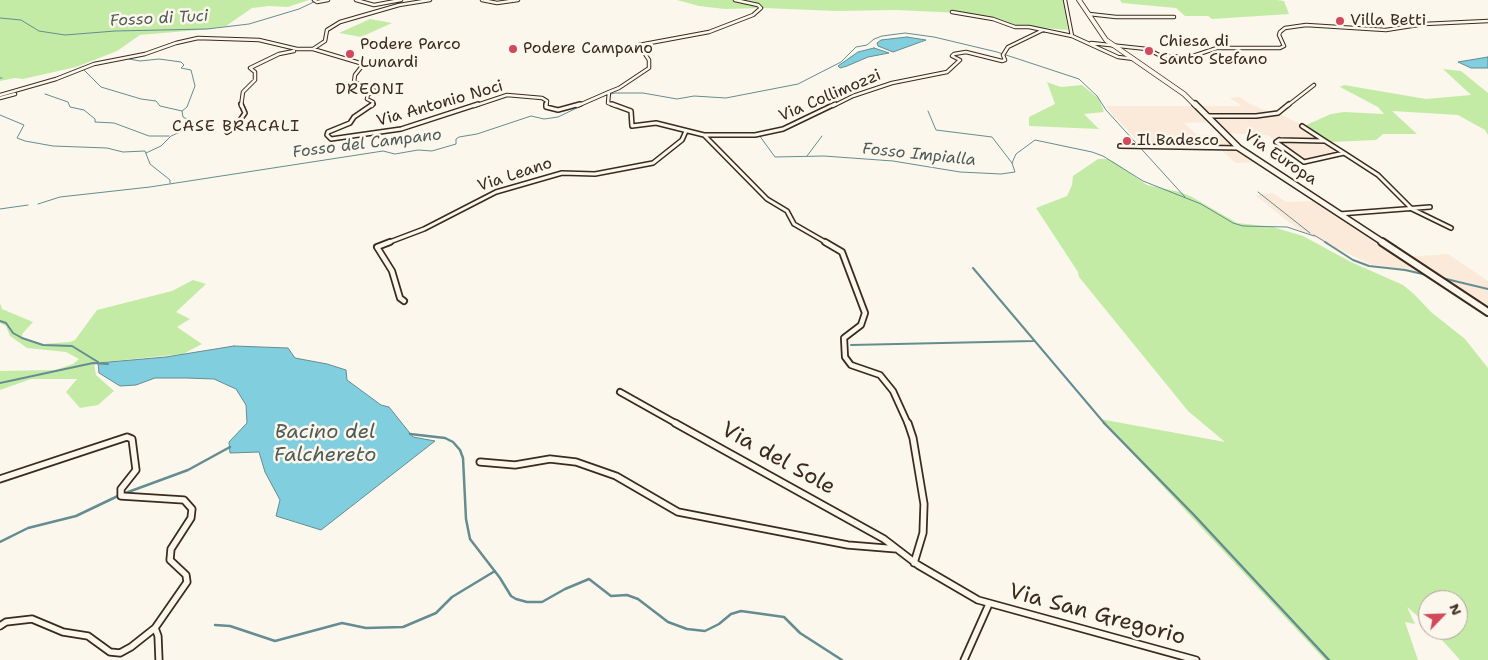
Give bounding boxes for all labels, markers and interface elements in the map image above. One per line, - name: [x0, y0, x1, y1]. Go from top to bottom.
- water label: Fosso di Tuci: [109, 7, 209, 31]
- place label: Villa Betti: [1350, 11, 1426, 31]
- marker: Villa Betti: [1334, 15, 1346, 27]
- place label: Chiesa di Santo Stefano: [1159, 32, 1267, 70]
- place label: Podere Parco Lunardi: [360, 35, 461, 73]
- place label: Podere Campano: [523, 39, 653, 59]
- marker: Podere Campano: [507, 43, 519, 55]
- marker: Chiesa di Santo Stefano: [1143, 45, 1155, 57]
- marker: Podere Parco Lunardi: [344, 48, 356, 60]
- street label: Via Collimozzi: [776, 66, 884, 126]
- street label: Via Antonio Noci: [375, 77, 505, 131]
- district label: DREONI: [335, 80, 405, 100]
- district label: CASE BRACALI: [170, 117, 302, 137]
- water label: Fosso del Campano: [291, 125, 443, 163]
- street label: Via Europa: [1240, 126, 1320, 190]
- place label: Il Badesco: [1137, 131, 1219, 151]
- marker: Il Badesco: [1121, 135, 1133, 147]
- water label: Fosso Impialla: [861, 139, 977, 171]
- street label: Via Leano: [475, 154, 555, 196]
- street label: Via del Sole: [716, 417, 840, 501]
- water label: Bacino del Falchereto: [274, 421, 376, 468]
- street label: Via San Gregorio: [1006, 579, 1188, 651]
- north arrow: [1418, 590, 1468, 640]
- text: N: [1445, 601, 1466, 618]

